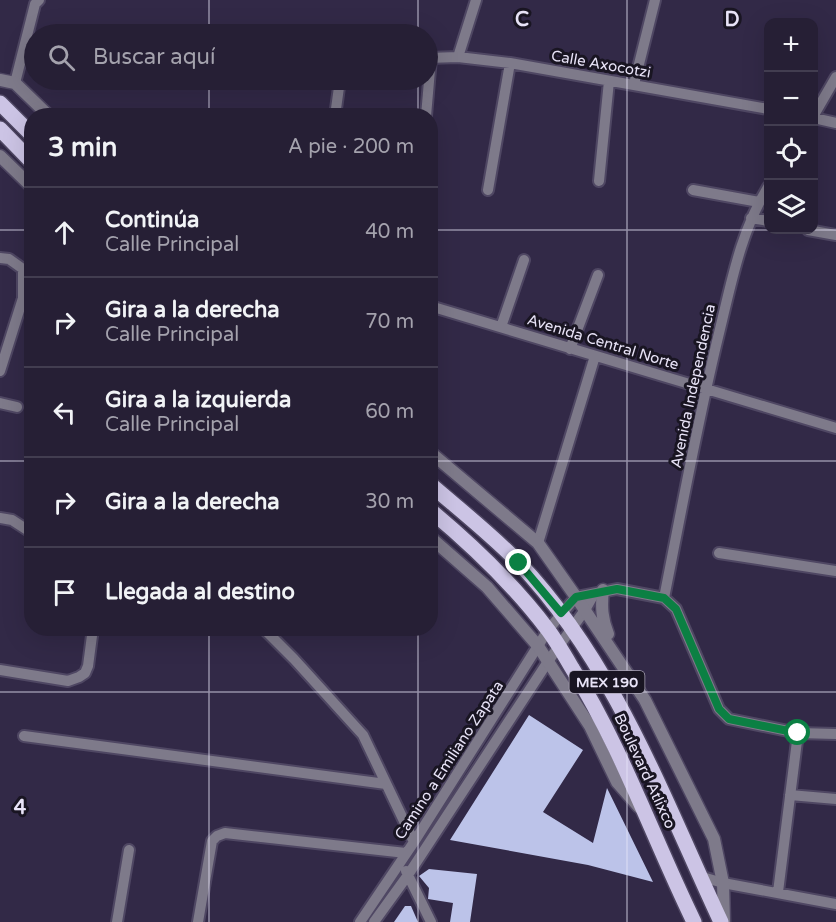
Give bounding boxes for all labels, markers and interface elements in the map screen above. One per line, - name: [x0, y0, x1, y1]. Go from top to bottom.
- text: C: [515, 8, 529, 32]
- text: D: [724, 8, 740, 32]
- map controls: [764, 18, 818, 234]
- button: +: [764, 18, 818, 72]
- search box: [24, 24, 438, 90]
- icon: search: [45, 41, 78, 74]
- text: Buscar aquí: [93, 44, 215, 70]
- street label: Calle Axocotzi: [550, 46, 652, 82]
- button: −: [764, 72, 818, 126]
- button: locate: [764, 126, 818, 180]
- text: 3 min: [48, 132, 117, 163]
- text: A pie · 200 m: [288, 135, 414, 159]
- button: layers: [764, 180, 818, 234]
- text: Continúa: [105, 207, 199, 233]
- icon: ahead: [48, 216, 81, 249]
- text: 40 m: [365, 220, 414, 244]
- text: Calle Principal: [105, 233, 239, 257]
- text: Gira a la derecha: [105, 297, 280, 323]
- street label: Avenida Independencia: [667, 302, 719, 470]
- icon: right: [48, 306, 81, 339]
- text: 70 m: [365, 310, 414, 334]
- street label: Avenida Central Norte: [525, 310, 681, 374]
- text: Calle Principal: [105, 323, 239, 347]
- text: Gira a la izquierda: [105, 387, 291, 413]
- icon: left: [48, 396, 81, 429]
- text: 60 m: [365, 400, 414, 424]
- text: Calle Principal: [105, 413, 239, 437]
- icon: right: [48, 486, 81, 519]
- text: Gira a la derecha: [105, 489, 280, 515]
- text: 30 m: [365, 490, 414, 514]
- route end: [505, 549, 531, 575]
- icon: arrive: [48, 576, 81, 609]
- text: Llegada al destino: [105, 579, 295, 605]
- road number: MEX 190: [570, 671, 644, 693]
- street label: Camino a Emiliano Zapata: [391, 677, 507, 843]
- street label: Boulevard Atlixco: [610, 711, 680, 831]
- route start: [784, 719, 810, 745]
- text: 4: [14, 796, 27, 820]

